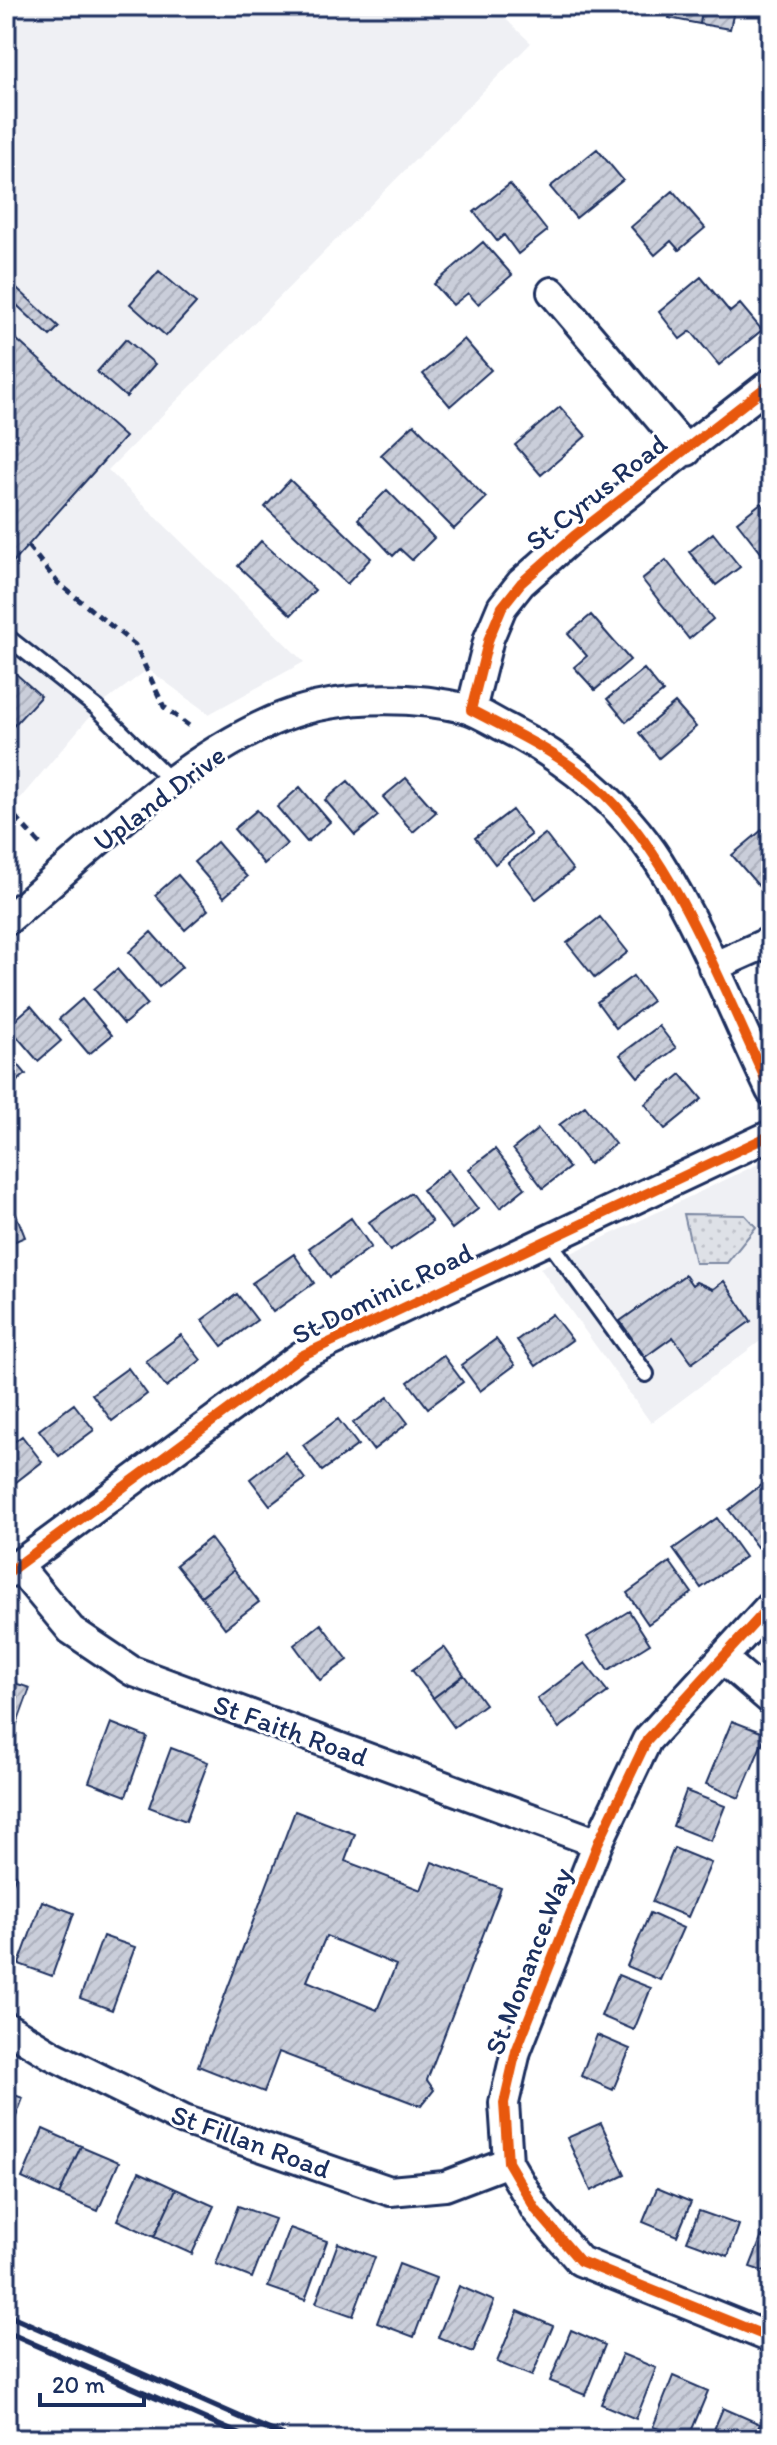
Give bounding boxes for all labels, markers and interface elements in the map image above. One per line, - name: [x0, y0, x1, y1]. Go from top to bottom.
- street label: St Cyrus Road: [519, 426, 673, 558]
- street label: Upland Drive: [86, 737, 232, 859]
- street label: St Dominic Road: [286, 1235, 478, 1351]
- street label: St Faith Road: [209, 1686, 373, 1774]
- street label: St Monance Way: [477, 1863, 579, 2059]
- street label: St Fillan Road: [167, 2097, 335, 2185]
- scale bar: [40, 2357, 144, 2407]
- text: 20 m: [52, 2370, 105, 2399]

